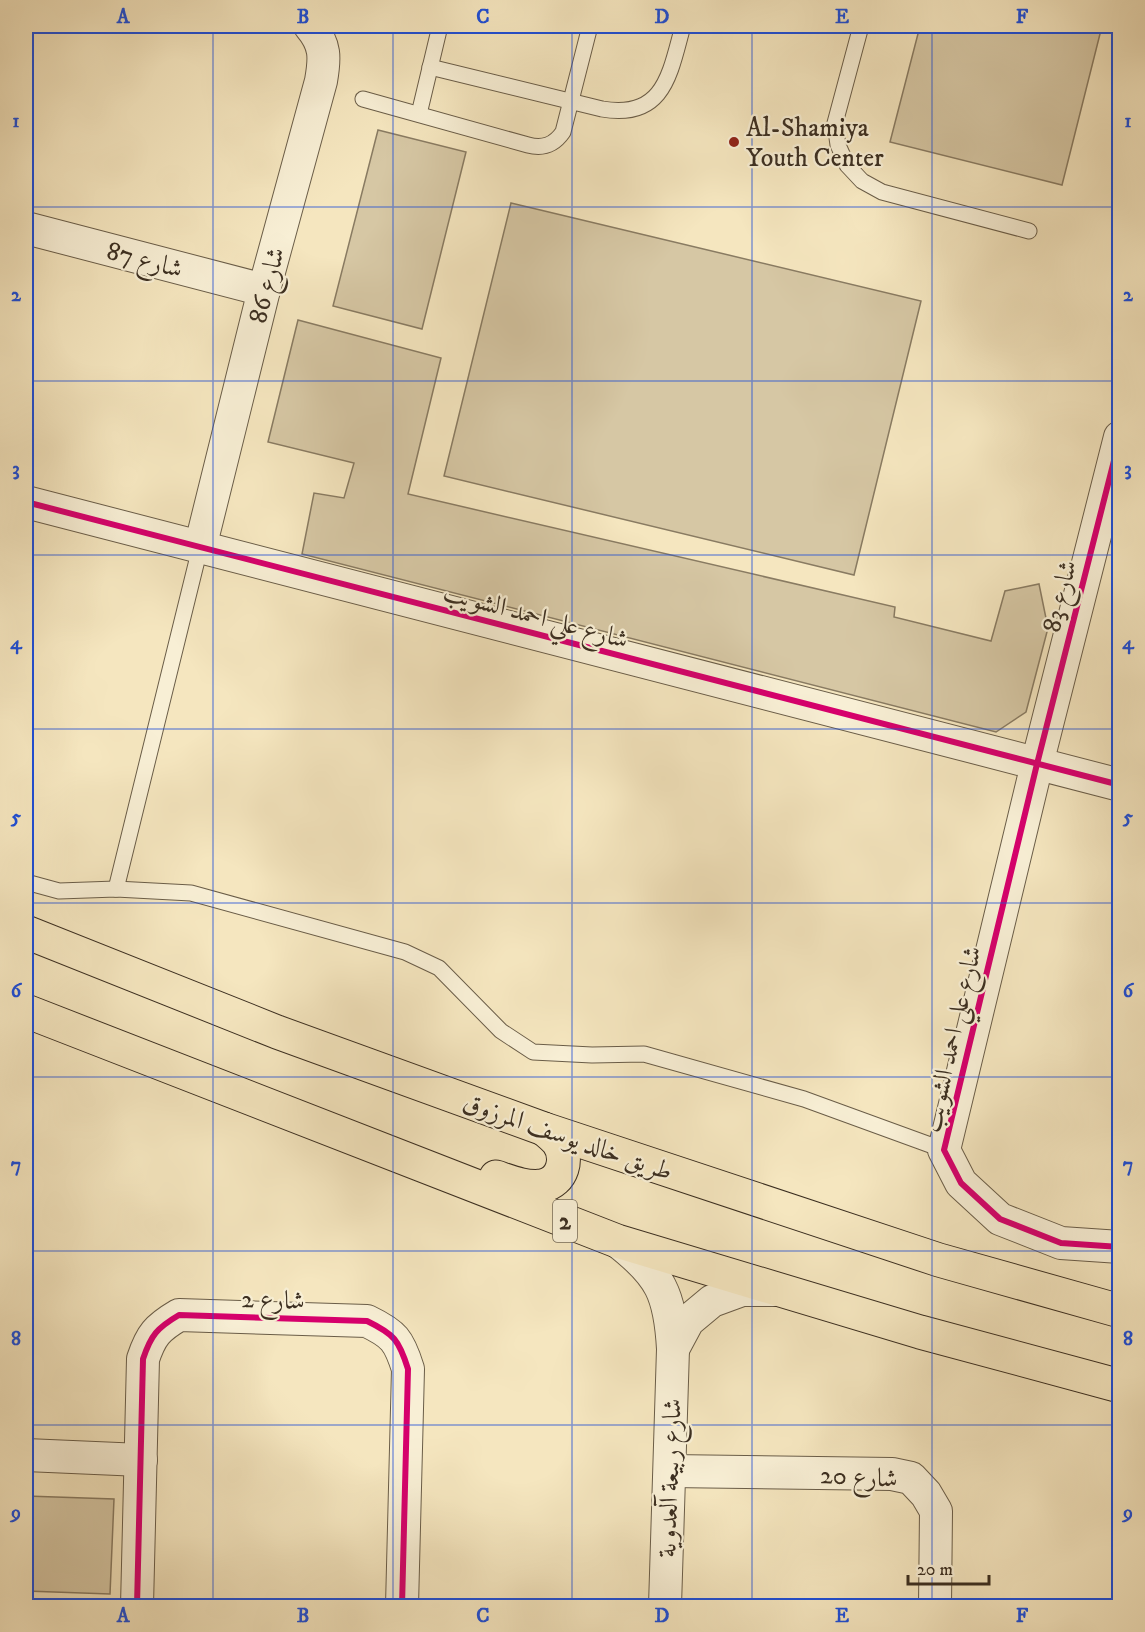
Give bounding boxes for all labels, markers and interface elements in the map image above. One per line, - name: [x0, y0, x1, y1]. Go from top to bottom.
- text: A: [116, 5, 131, 30]
- text: B: [297, 5, 309, 30]
- text: C: [476, 5, 490, 30]
- text: D: [655, 5, 670, 30]
- text: E: [835, 5, 849, 30]
- text: F: [1016, 5, 1029, 30]
- text: 1: [12, 109, 20, 134]
- text: 1: [1124, 109, 1132, 134]
- place label: Al-Shamiya Youth Center: [746, 112, 884, 175]
- marker: Al-Shamiya Youth Center: [727, 135, 741, 149]
- street label: شارع 87: [102, 234, 186, 290]
- street label: شارع 86: [242, 244, 297, 328]
- text: 2: [11, 283, 22, 308]
- text: 2: [1123, 283, 1134, 308]
- text: 3: [12, 457, 20, 482]
- text: 3: [1124, 457, 1132, 482]
- street label: شارع 83: [1036, 557, 1089, 637]
- street label: شارع علي احمد الشويب: [438, 576, 632, 664]
- text: 4: [10, 631, 23, 656]
- text: 4: [1122, 631, 1135, 656]
- text: 5: [10, 805, 21, 830]
- text: 5: [1122, 805, 1133, 830]
- street label: شارع علي احمد الشويب: [915, 943, 997, 1137]
- text: 6: [11, 979, 23, 1004]
- text: 6: [1123, 979, 1135, 1004]
- street label: طريق خالد يوسف المرزوق: [458, 1086, 677, 1189]
- text: 7: [11, 1153, 21, 1178]
- text: 7: [1123, 1153, 1133, 1178]
- road number: 2: [553, 1200, 577, 1242]
- street label: شارع 2: [241, 1283, 305, 1322]
- text: 8: [11, 1327, 21, 1352]
- text: 8: [1123, 1327, 1133, 1352]
- street label: شارع ربيعة آلعدوية: [651, 1398, 694, 1558]
- street label: شارع 20: [819, 1459, 898, 1500]
- text: 9: [9, 1501, 21, 1526]
- text: 9: [1121, 1501, 1133, 1526]
- scale bar: [908, 1548, 989, 1586]
- text: 20 m: [917, 1559, 953, 1581]
- text: A: [116, 1604, 131, 1629]
- text: B: [297, 1604, 309, 1629]
- text: C: [476, 1604, 490, 1629]
- text: D: [655, 1604, 670, 1629]
- text: E: [835, 1604, 849, 1629]
- text: F: [1016, 1604, 1029, 1629]

